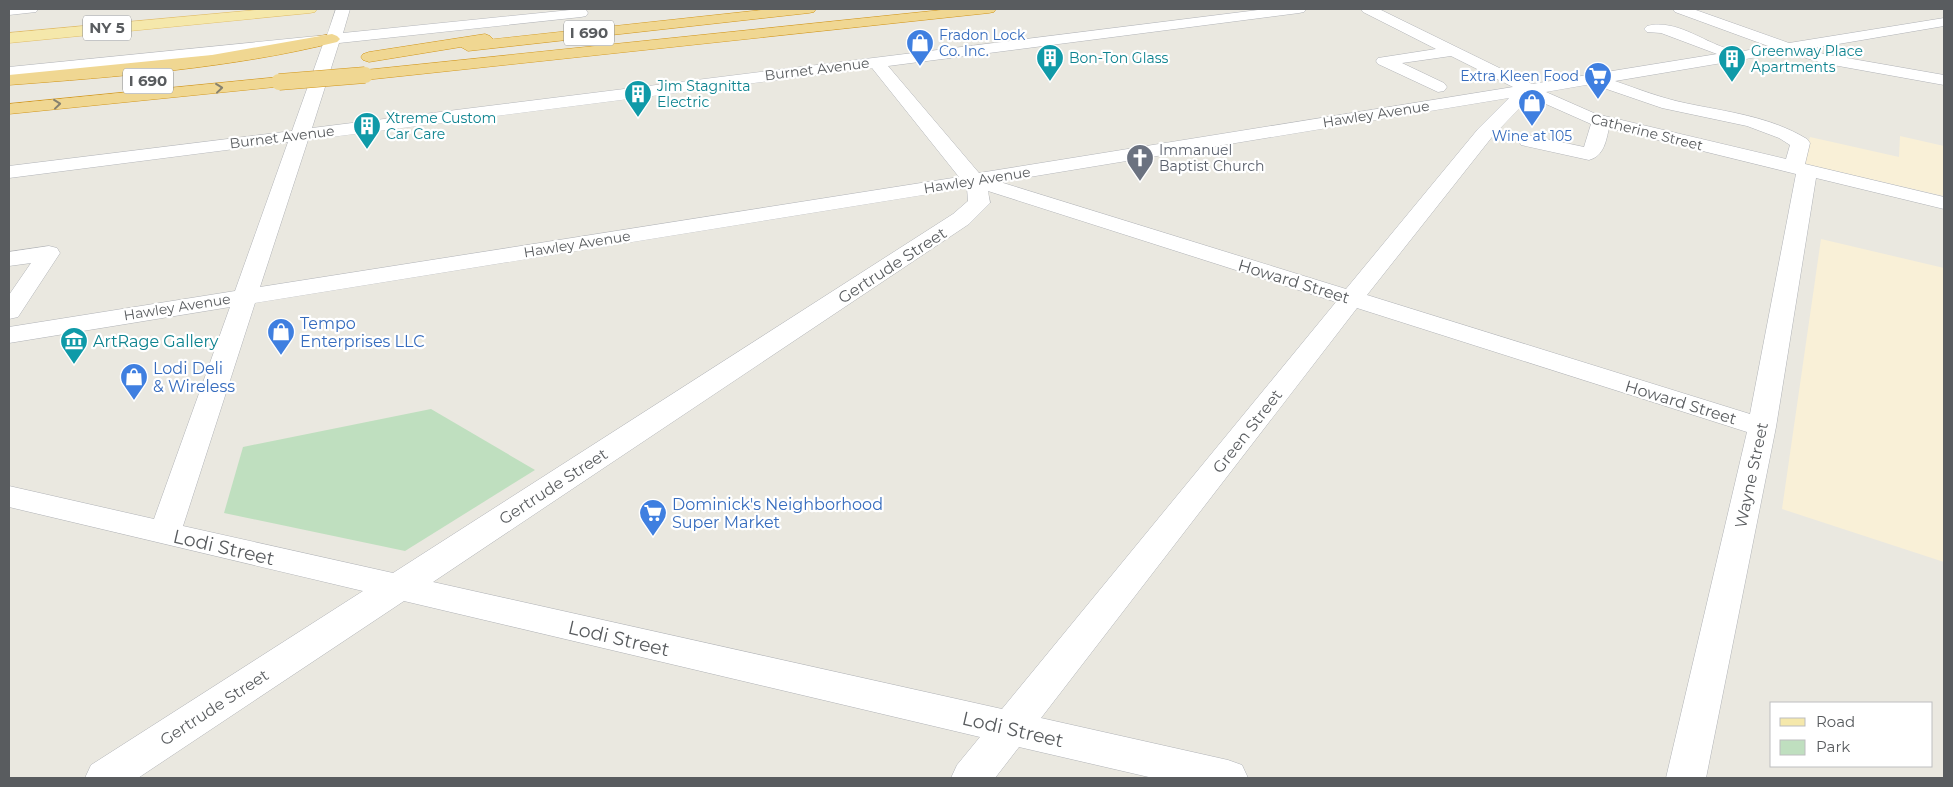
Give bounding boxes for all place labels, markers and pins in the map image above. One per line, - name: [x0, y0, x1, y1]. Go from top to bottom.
- place label: Fradon Lock Co. Inc.: [939, 26, 1026, 60]
- shop icon: Fradon Lock Co. Inc.: [905, 28, 935, 67]
- place label: Greenway Place Apartments: [1751, 42, 1863, 76]
- building icon: Bon-Ton Glass: [1035, 43, 1065, 82]
- building icon: Greenway Place Apartments: [1717, 44, 1747, 83]
- place label: Bon-Ton Glass: [1069, 49, 1169, 67]
- supermarket icon: Extra Kleen Food: [1583, 61, 1613, 100]
- place label: Extra Kleen Food: [1460, 67, 1579, 85]
- place label: Jim Stagnitta Electric: [656, 77, 750, 111]
- building icon: Jim Stagnitta Electric: [623, 79, 653, 118]
- shop icon: Wine at 105: [1517, 88, 1547, 127]
- place label: Xtreme Custom Car Care: [386, 109, 496, 143]
- building icon: Xtreme Custom Car Care: [352, 111, 382, 150]
- place label: Wine at 105: [1492, 127, 1572, 145]
- place label: Immanuel Baptist Church: [1159, 141, 1264, 175]
- church icon: Immanuel Baptist Church: [1125, 143, 1155, 182]
- place label: Tempo Enterprises LLC: [300, 314, 425, 351]
- shop icon: Tempo Enterprises LLC: [266, 317, 296, 356]
- museum icon: ArtRage Gallery: [59, 326, 89, 365]
- place label: ArtRage Gallery: [93, 332, 219, 351]
- place label: Lodi Deli & Wireless: [153, 359, 235, 396]
- shop icon: Lodi Deli & Wireless: [119, 362, 149, 401]
- place label: Dominick's Neighborhood Super Market: [672, 495, 883, 532]
- supermarket icon: Dominick's Neighborhood Super Market: [638, 498, 668, 537]

